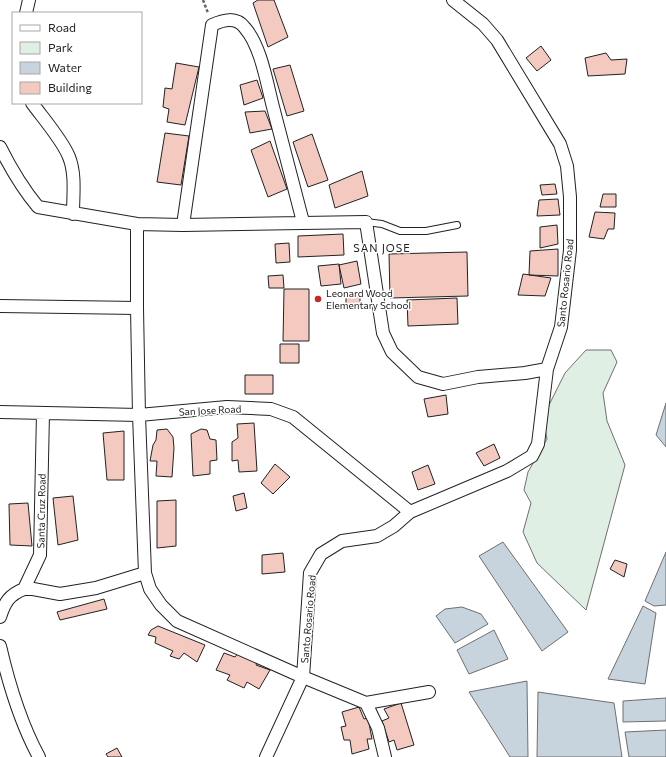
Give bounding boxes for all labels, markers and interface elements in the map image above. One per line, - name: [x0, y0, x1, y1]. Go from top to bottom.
- legend: [12, 12, 142, 104]
- text: Road: [48, 20, 76, 34]
- text: Park: [48, 40, 74, 54]
- text: Water: [48, 60, 82, 74]
- text: Building: [48, 80, 92, 94]
- street label: Santo Rosario Road: [554, 238, 576, 328]
- district label: SAN JOSE: [353, 241, 411, 255]
- place label: Leonard Wood Elementary School: [326, 287, 411, 311]
- marker: Leonard Wood Elementary School: [313, 294, 323, 304]
- street label: San Jose Road: [178, 402, 242, 418]
- street label: Santa Cruz Road: [34, 473, 48, 548]
- street label: Santo Rosario Road: [298, 574, 318, 664]

